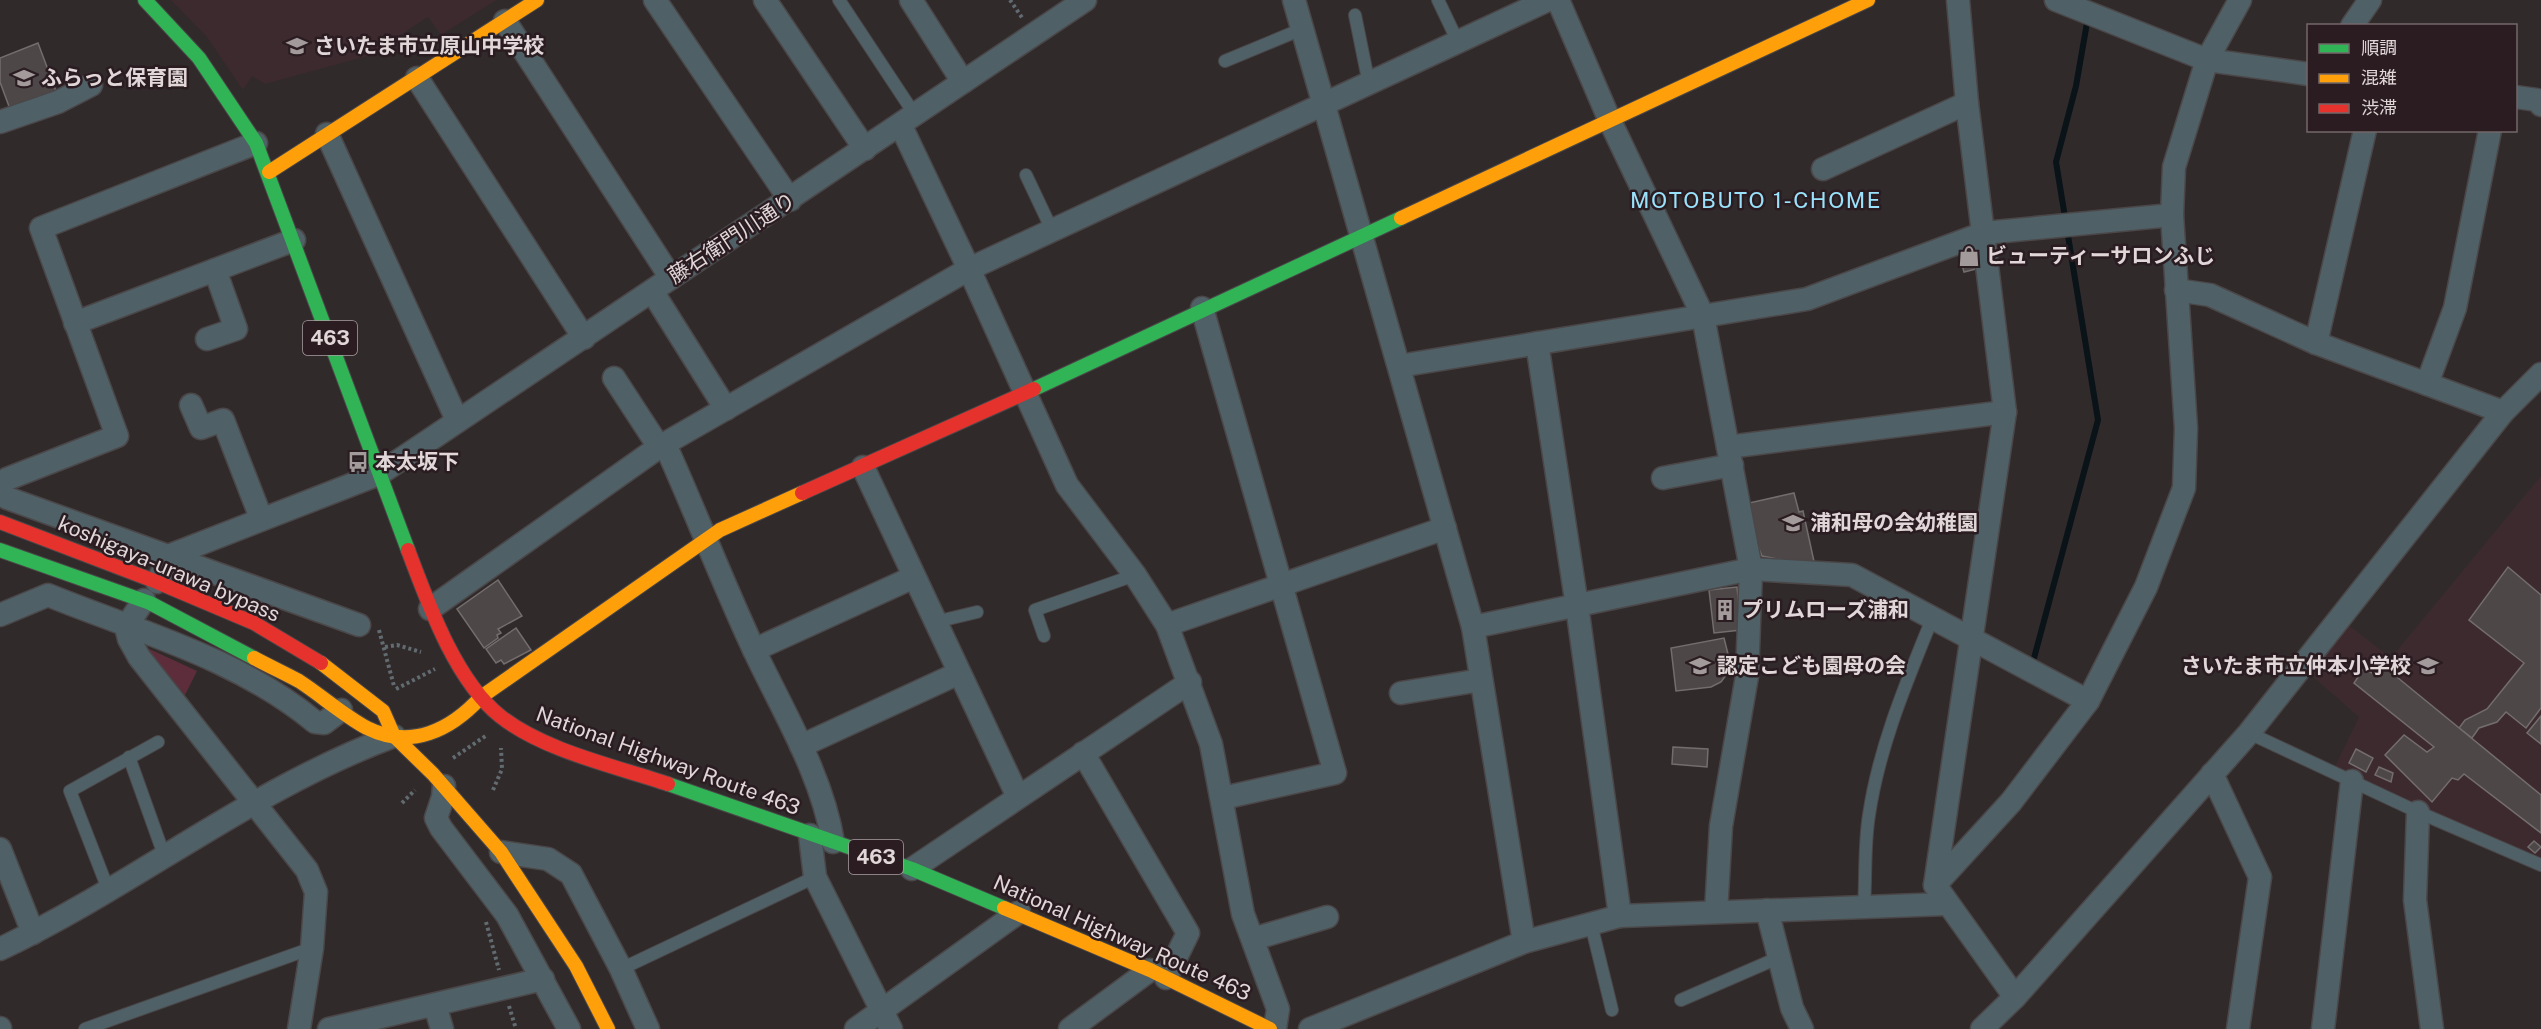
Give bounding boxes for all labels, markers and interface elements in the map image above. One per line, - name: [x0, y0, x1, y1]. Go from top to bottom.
- legend: [2307, 24, 2517, 132]
- place label: さいたま市立原山中学校: [314, 33, 544, 58]
- school or university icon: さいたま市立原山中学校: [285, 34, 309, 58]
- text: 順調: [2361, 37, 2397, 58]
- place label: ふらっと保育園: [41, 65, 188, 90]
- school or university icon: ふらっと保育園: [12, 66, 36, 90]
- text: 混雑: [2361, 67, 2397, 88]
- text: 渋滞: [2361, 97, 2397, 118]
- street label: 藤右衛門川通り: [663, 187, 800, 288]
- district label: MOTOBUTO 1-CHOME: [1630, 187, 1882, 213]
- place label: ビューティーサロンふじ: [1986, 243, 2215, 268]
- shop icon: ビューティーサロンふじ: [1957, 244, 1981, 268]
- road number: 463: [303, 321, 357, 355]
- place label: 本太坂下: [375, 449, 459, 474]
- bus stop icon: 本太坂下: [346, 450, 370, 474]
- street label: koshigaya-urawa bypass: [55, 510, 284, 627]
- place label: 浦和母の会幼稚園: [1810, 510, 1978, 535]
- school or university icon: 浦和母の会幼稚園: [1781, 511, 1805, 535]
- place label: プリムローズ浦和: [1742, 597, 1909, 622]
- building icon: プリムローズ浦和: [1713, 598, 1737, 622]
- place label: 認定こども園母の会: [1717, 653, 1906, 678]
- place label: さいたま市立仲本小学校: [2181, 653, 2411, 678]
- school or university icon: 認定こども園母の会: [1688, 654, 1712, 678]
- school or university icon: さいたま市立仲本小学校: [2416, 654, 2440, 678]
- street label: National Highway Route 463: [533, 701, 804, 820]
- road number: 463: [849, 840, 903, 874]
- street label: National Highway Route 463: [990, 869, 1255, 1006]

